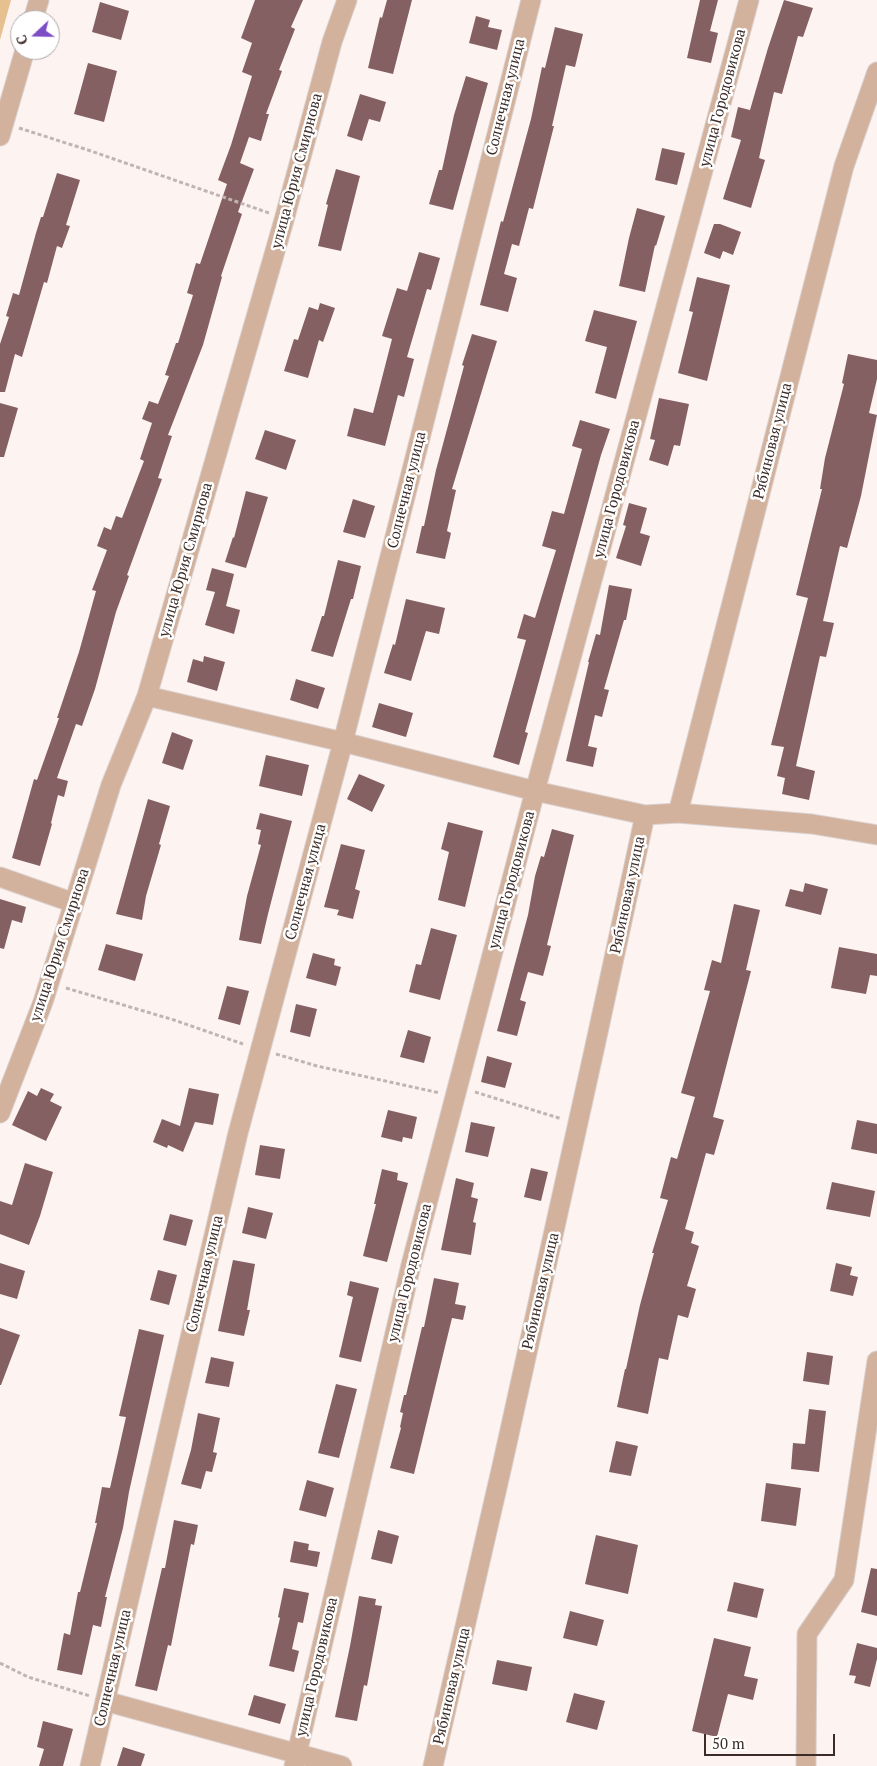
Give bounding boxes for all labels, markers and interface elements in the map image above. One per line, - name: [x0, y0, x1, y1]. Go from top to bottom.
- north arrow: [10, 10, 60, 60]
- street label: улица Городовикова: [696, 27, 750, 169]
- text: С: [11, 33, 32, 48]
- street label: Солнечная улица: [483, 37, 529, 157]
- street label: улица Юрия Смирнова: [268, 91, 326, 251]
- street label: Рябиновая улица: [750, 381, 796, 501]
- street label: улица Городовикова: [590, 418, 644, 560]
- street label: Солнечная улица: [384, 430, 430, 550]
- street label: улица Юрия Смирнова: [155, 481, 217, 639]
- street label: улица Городовикова: [485, 809, 539, 951]
- street label: Солнечная улица: [282, 822, 330, 942]
- street label: Рябиновая улица: [607, 835, 649, 955]
- street label: улица Юрия Смирнова: [27, 866, 93, 1024]
- street label: улица Городовикова: [384, 1202, 436, 1344]
- street label: Солнечная улица: [183, 1214, 227, 1334]
- street label: Рябиновая улица: [519, 1231, 563, 1351]
- street label: улица Городовикова: [292, 1596, 342, 1738]
- street label: Солнечная улица: [91, 1608, 135, 1728]
- street label: Рябиновая улица: [430, 1626, 474, 1746]
- scale bar: [707, 1724, 838, 1756]
- text: 50 m: [712, 1733, 745, 1753]

